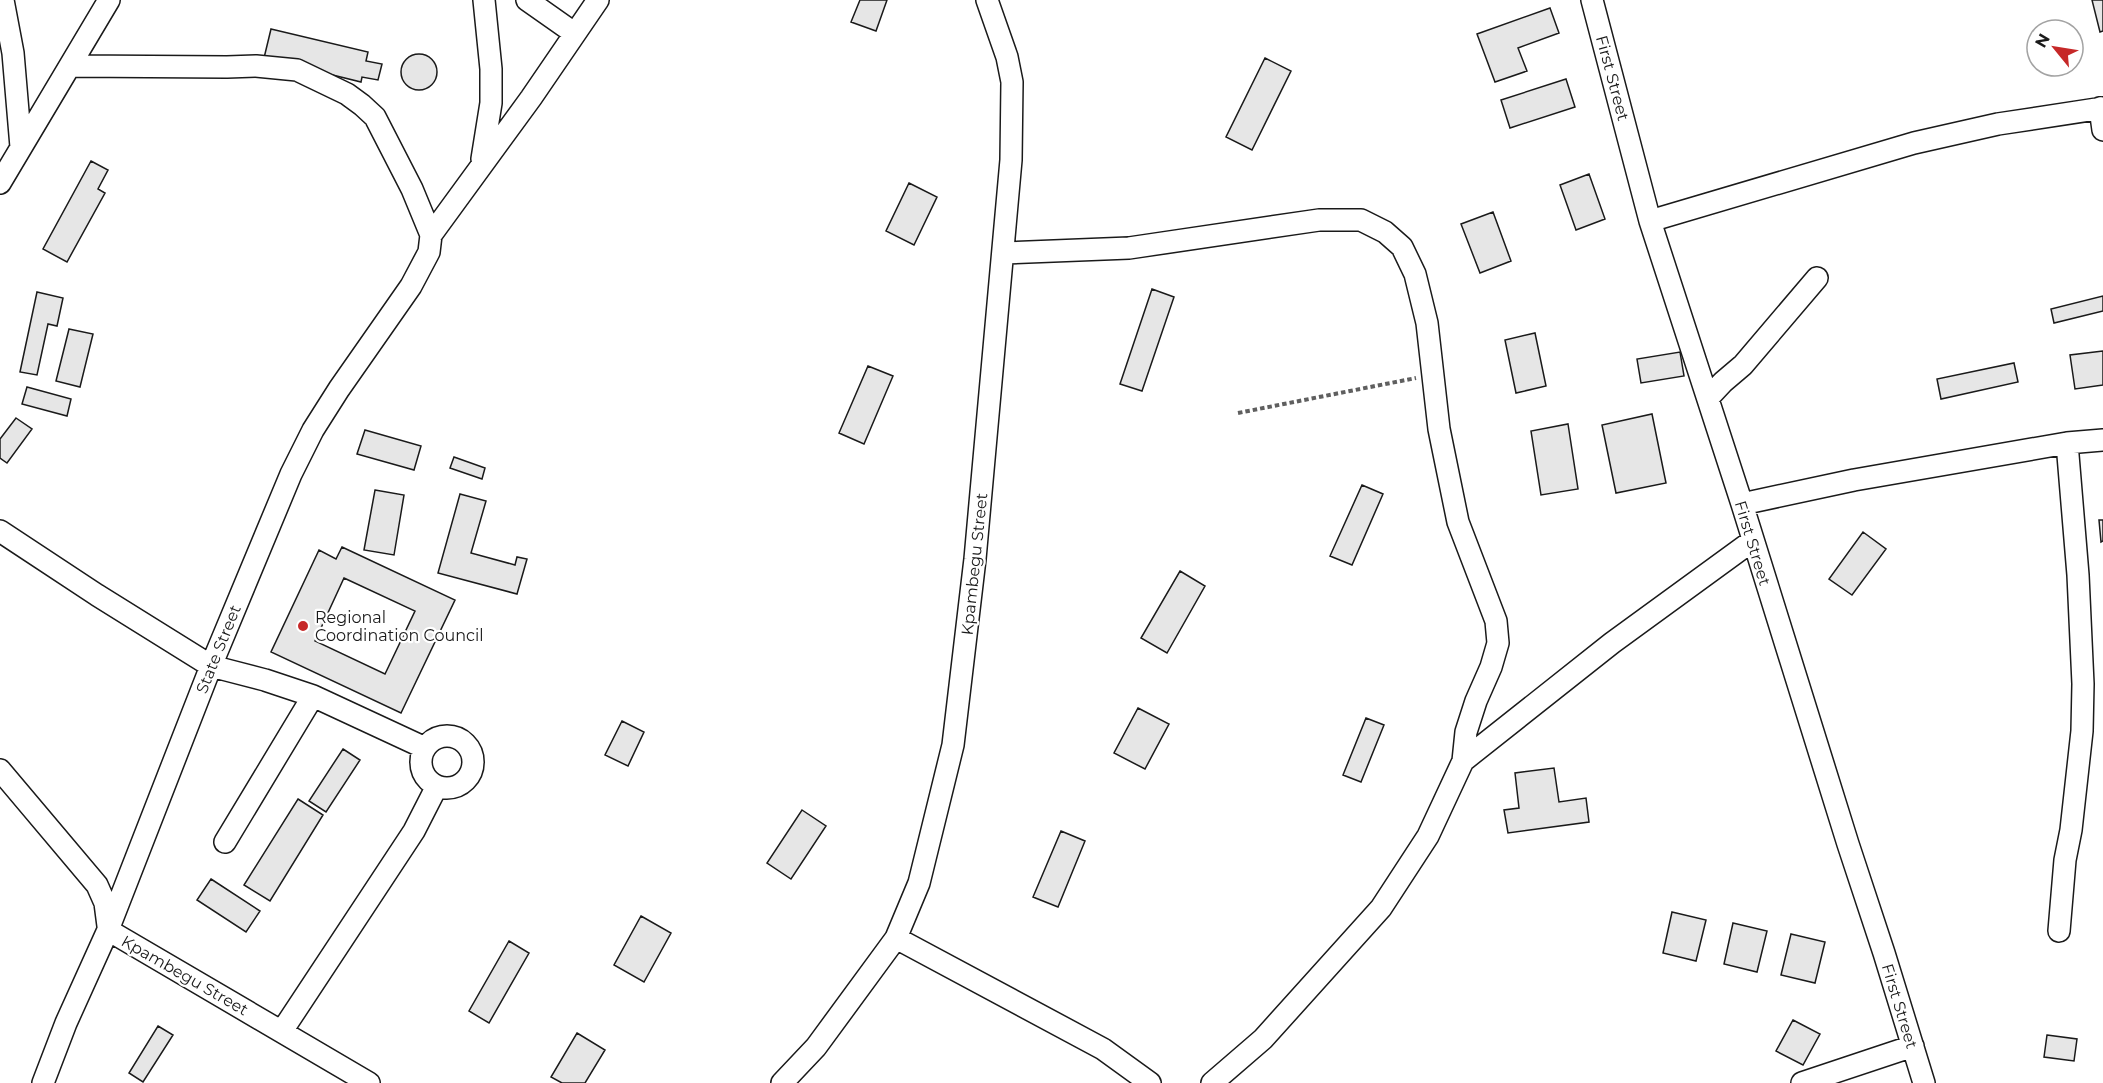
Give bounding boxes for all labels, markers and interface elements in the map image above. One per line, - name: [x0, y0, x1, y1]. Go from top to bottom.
- north arrow: [2025, 18, 2085, 78]
- text: N: [2031, 30, 2054, 51]
- street label: First Street: [1592, 33, 1633, 123]
- street label: Kpambegu Street: [958, 491, 991, 636]
- street label: First Street: [1731, 498, 1775, 588]
- street label: State Street: [192, 602, 245, 696]
- place label: Regional Coordination Council: [315, 608, 484, 645]
- marker: Regional Coordination Council: [296, 619, 310, 633]
- street label: Kpambegu Street: [118, 931, 252, 1020]
- street label: First Street: [1878, 961, 1922, 1051]

